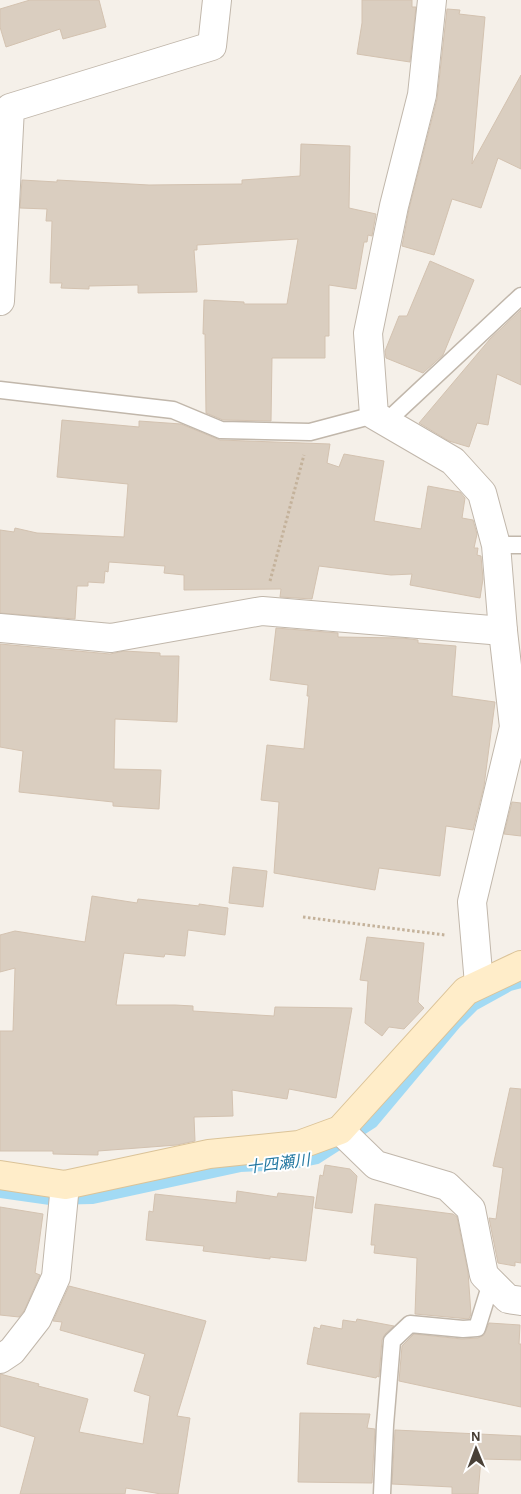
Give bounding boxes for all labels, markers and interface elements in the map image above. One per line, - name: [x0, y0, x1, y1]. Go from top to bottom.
- water label: 十四瀬川: [245, 1151, 313, 1176]
- north arrow: [451, 1424, 501, 1474]
- text: N: [471, 1430, 481, 1444]

